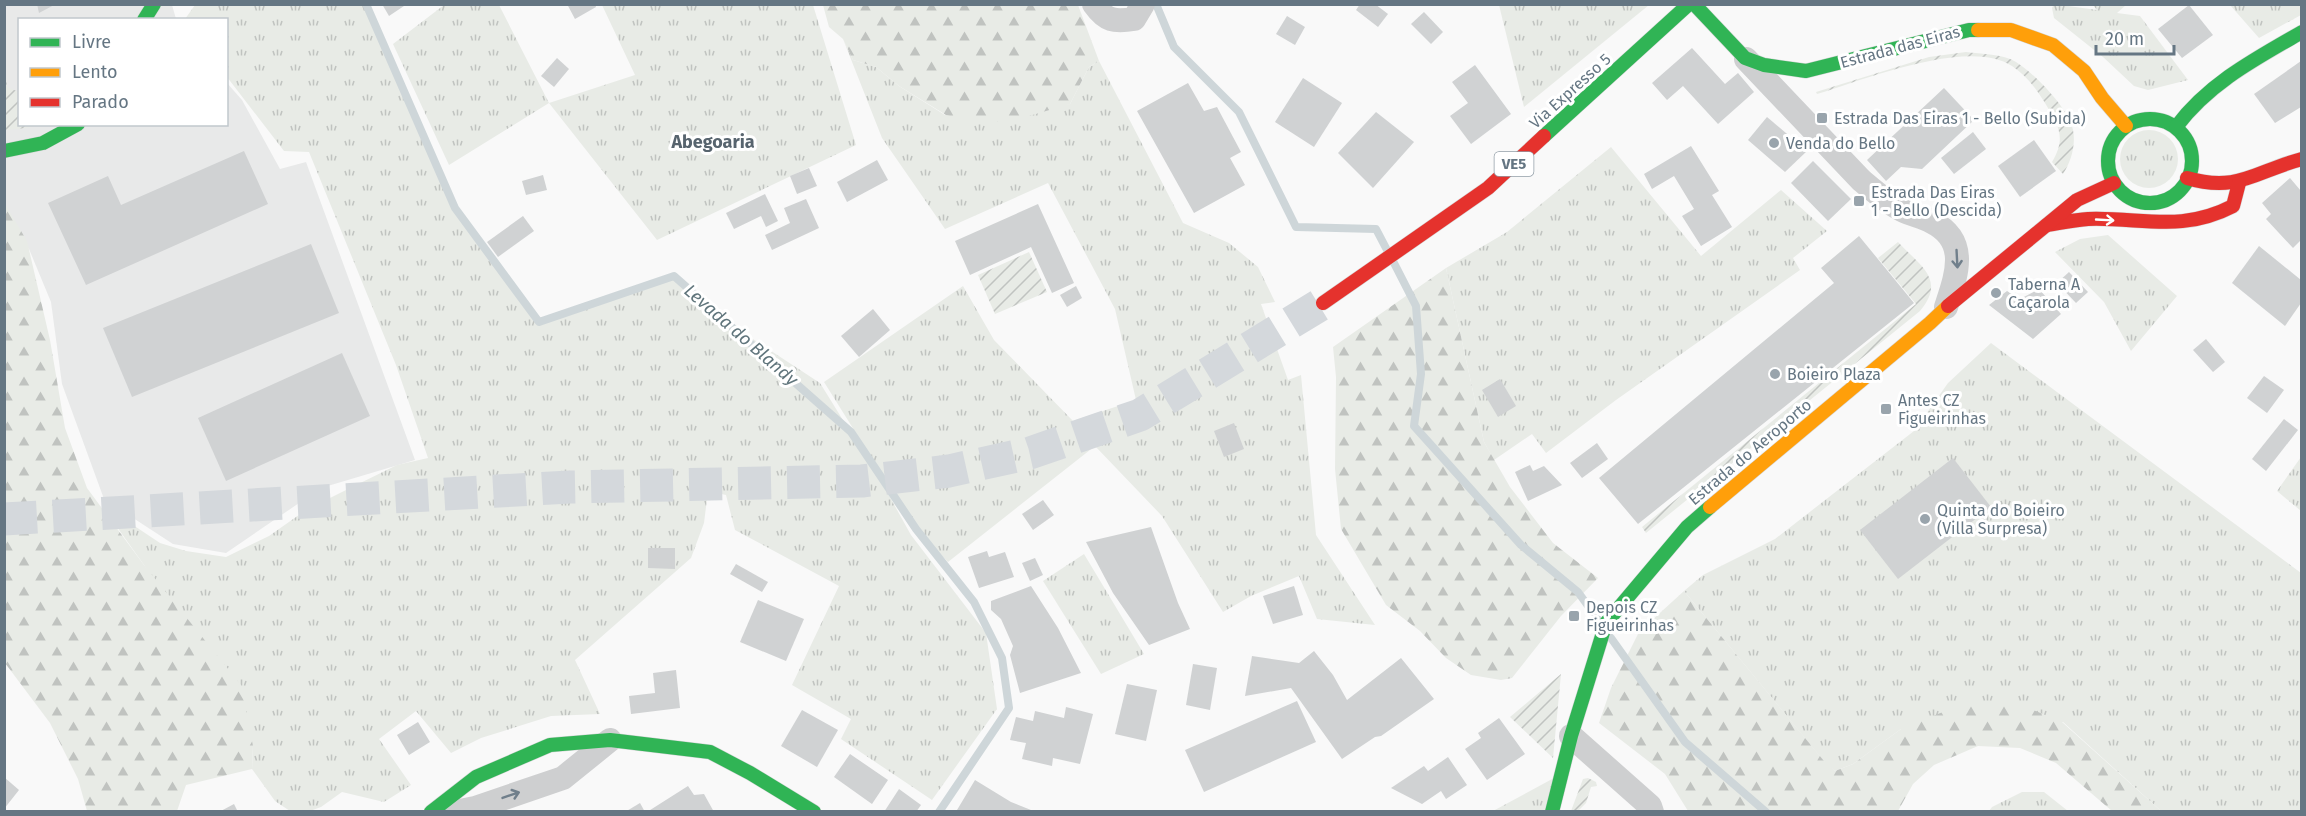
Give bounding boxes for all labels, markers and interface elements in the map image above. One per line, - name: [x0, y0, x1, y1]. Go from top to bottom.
- legend: [18, 18, 228, 126]
- scale bar: [2096, 18, 2174, 56]
- street label: Estrada das Eiras: [1838, 22, 1962, 72]
- text: 20 m: [2105, 28, 2144, 50]
- text: Livre: [72, 31, 111, 53]
- street label: Via Expresso 5: [1525, 49, 1615, 133]
- text: Lento: [72, 61, 118, 83]
- text: Parado: [72, 91, 129, 113]
- place label: Estrada Das Eiras 1 - Bello (Subida): [1834, 109, 2086, 128]
- marker: Estrada Das Eiras 1 - Bello (Subida): [1815, 111, 1829, 125]
- district label: Abegoaria: [670, 131, 755, 153]
- place label: Venda do Bello: [1786, 134, 1895, 153]
- marker: Venda do Bello: [1767, 136, 1781, 150]
- road number: VE5: [1494, 152, 1534, 176]
- place label: Estrada Das Eiras 1 - Bello (Descida): [1871, 183, 2001, 220]
- marker: Estrada Das Eiras 1 - Bello (Descida): [1852, 194, 1866, 208]
- one-way arrow: [2095, 215, 2115, 226]
- one-way arrow: [1951, 249, 1962, 269]
- place label: Taberna A Caçarola: [2008, 275, 2081, 313]
- water label: Levada do Blandy: [680, 280, 803, 391]
- marker: Taberna A Caçarola: [1989, 286, 2003, 300]
- place label: Boieiro Plaza: [1787, 365, 1881, 384]
- marker: Boieiro Plaza: [1768, 367, 1782, 381]
- place label: Antes CZ Figueirinhas: [1898, 391, 1986, 428]
- street label: Estrada do Aeroporto: [1685, 395, 1815, 509]
- marker: Antes CZ Figueirinhas: [1879, 402, 1893, 416]
- place label: Quinta do Boieiro (Villa Surpresa): [1937, 501, 2065, 538]
- marker: Quinta do Boieiro (Villa Surpresa): [1918, 512, 1932, 526]
- place label: Depois CZ Figueirinhas: [1586, 598, 1674, 635]
- marker: Depois CZ Figueirinhas: [1567, 609, 1581, 623]
- one-way arrow: [501, 789, 520, 800]

